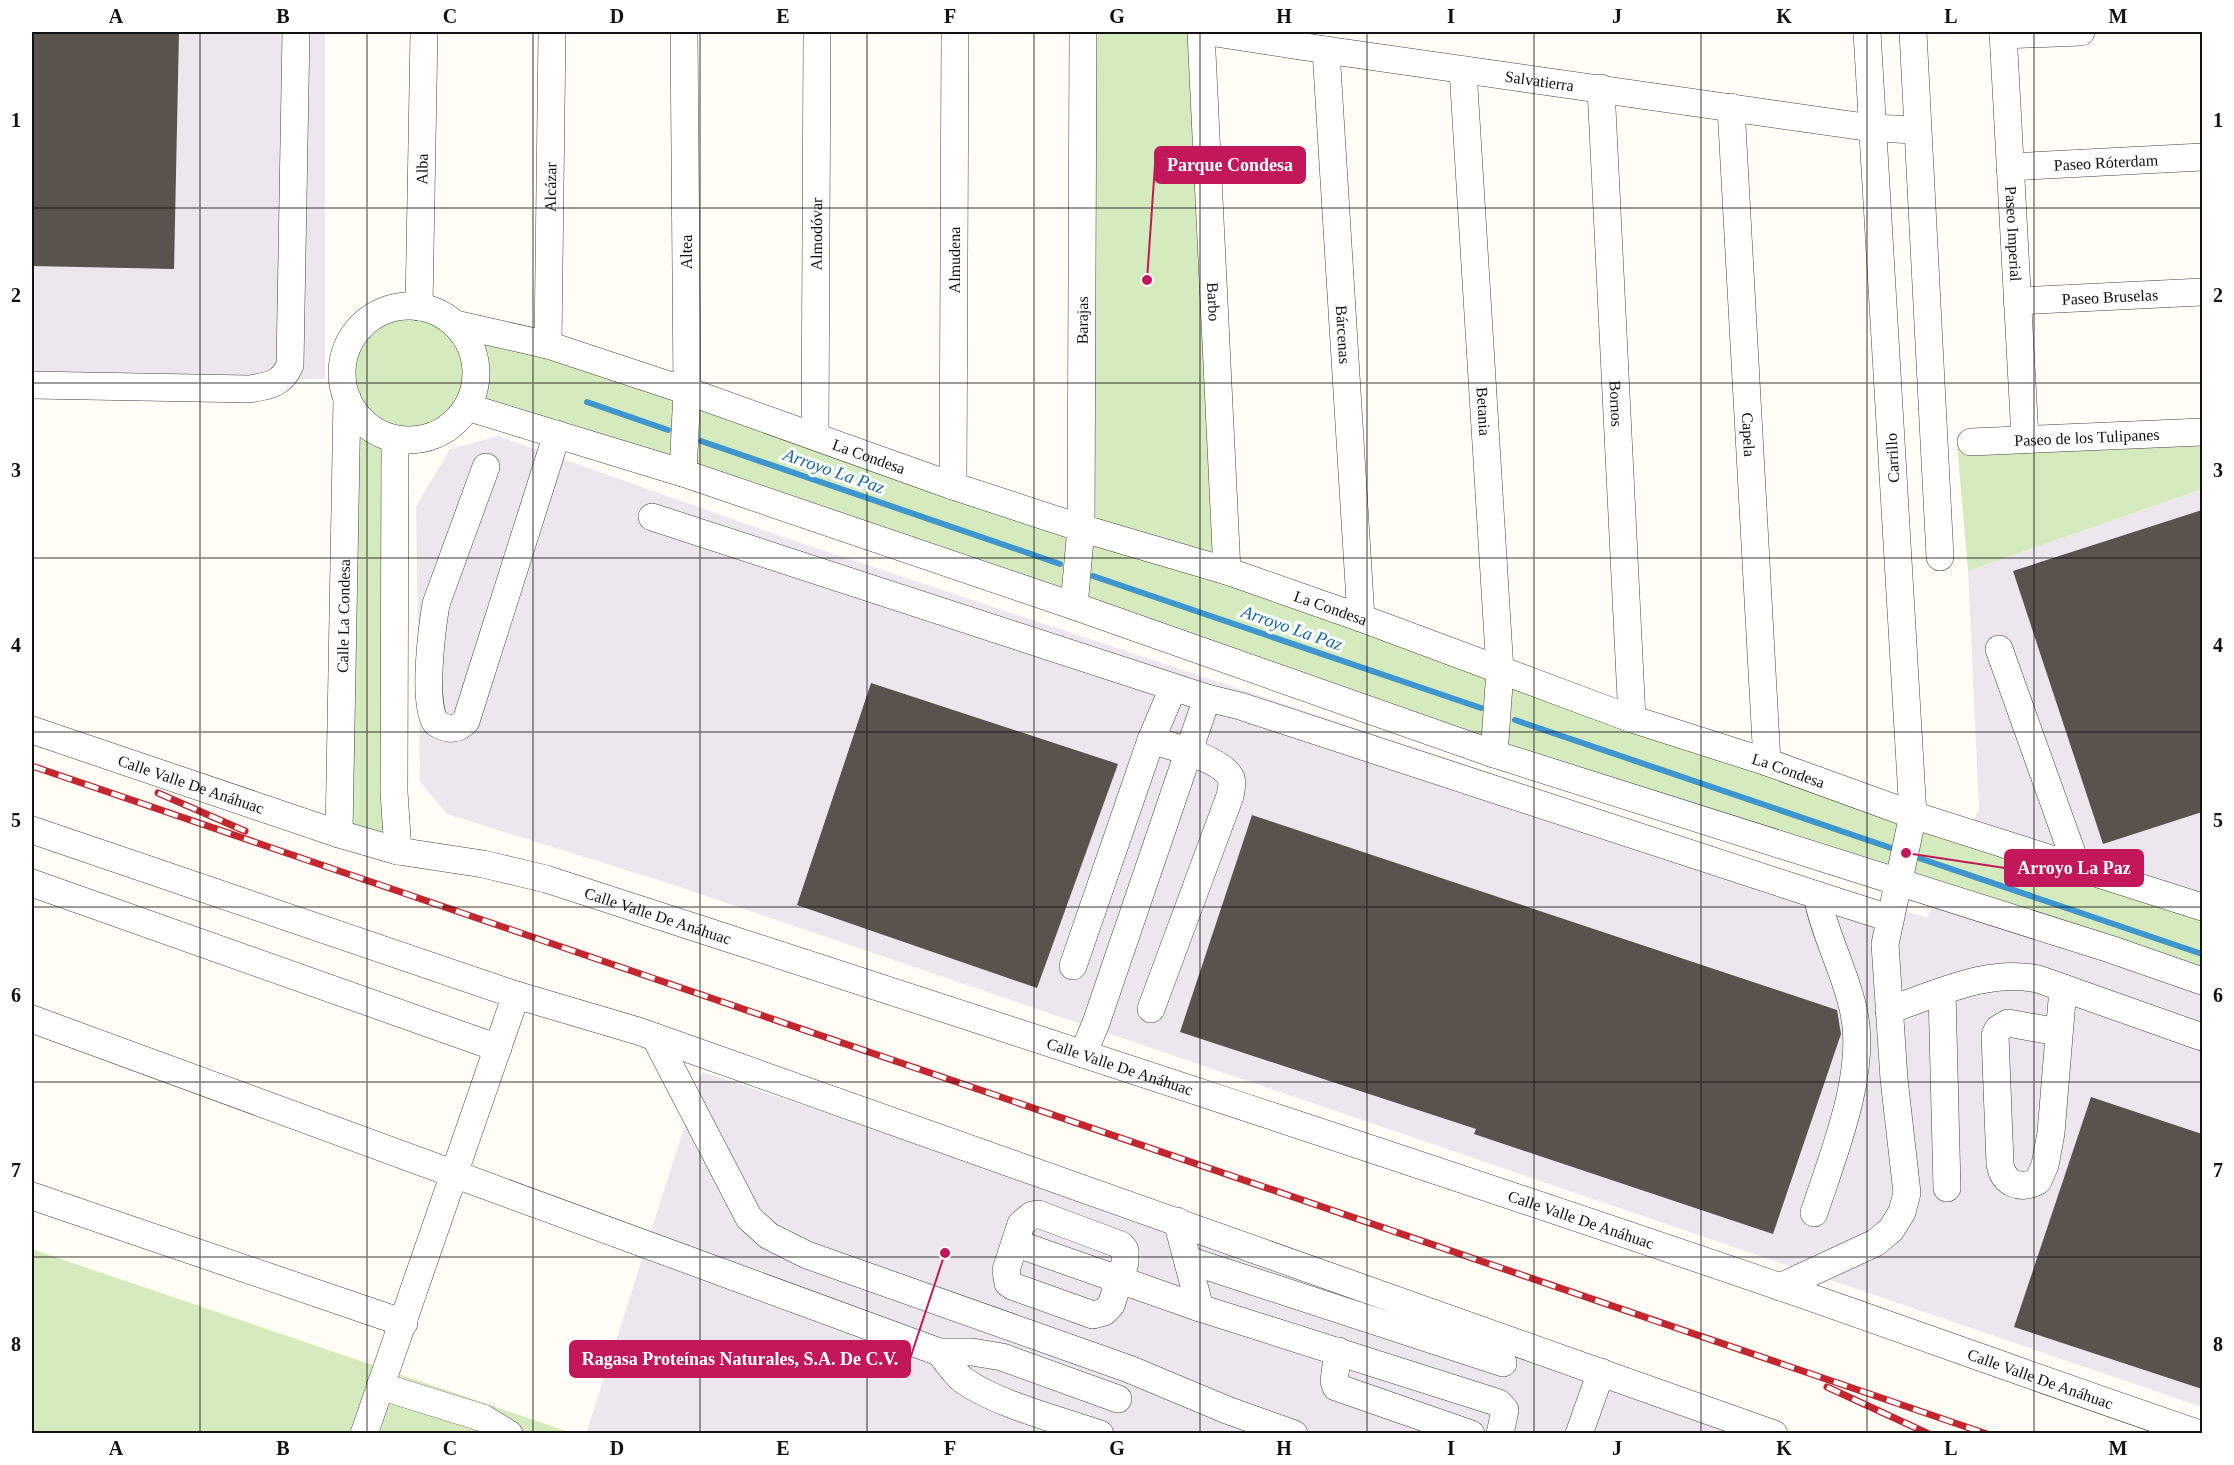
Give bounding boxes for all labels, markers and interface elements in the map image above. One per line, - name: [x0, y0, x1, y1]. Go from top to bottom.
- text: A: [109, 5, 124, 27]
- text: B: [276, 5, 290, 27]
- text: C: [443, 5, 457, 27]
- text: D: [610, 5, 624, 27]
- text: E: [776, 5, 790, 27]
- text: F: [944, 5, 956, 27]
- text: G: [1109, 5, 1125, 27]
- text: H: [1276, 5, 1292, 27]
- text: I: [1447, 5, 1455, 27]
- text: J: [1612, 5, 1622, 27]
- text: K: [1776, 5, 1792, 27]
- text: L: [1944, 5, 1958, 27]
- text: M: [2109, 5, 2128, 27]
- street label: Salvatierra: [1504, 68, 1575, 94]
- text: 1: [11, 109, 21, 131]
- text: 1: [2213, 109, 2223, 131]
- callout: Parque Condesa: [1155, 147, 1305, 183]
- street label: Paseo Róterdam: [2053, 151, 2159, 174]
- street label: Alba: [413, 153, 431, 185]
- text: Parque Condesa: [1167, 155, 1293, 175]
- street label: Alcázar: [542, 161, 559, 212]
- street label: Paseo Imperial: [2002, 186, 2025, 282]
- street label: Almodóvar: [808, 197, 825, 270]
- street label: Almudena: [946, 227, 963, 293]
- street label: Altea: [678, 235, 695, 269]
- street label: Barbo: [1204, 282, 1223, 322]
- text: 2: [11, 284, 21, 306]
- text: 2: [2213, 284, 2223, 306]
- street label: Paseo Bruselas: [2061, 286, 2159, 308]
- street label: Barajas: [1074, 296, 1092, 344]
- street label: Bárcenas: [1333, 305, 1353, 364]
- street label: Bornos: [1606, 380, 1626, 427]
- street label: Betania: [1474, 386, 1494, 436]
- street label: Capela: [1739, 412, 1758, 457]
- street label: Paseo de los Tulipanes: [2014, 426, 2160, 449]
- street label: Carrillo: [1883, 433, 1902, 483]
- street label: La Condesa: [830, 436, 907, 477]
- water label: Arroyo La Paz: [780, 444, 887, 498]
- text: 3: [11, 459, 21, 481]
- text: 3: [2213, 459, 2223, 481]
- street label: Calle La Condesa: [334, 559, 353, 673]
- street label: La Condesa: [1292, 587, 1369, 628]
- water label: Arroyo La Paz: [1238, 601, 1345, 655]
- text: 4: [11, 634, 21, 656]
- text: 4: [2213, 634, 2223, 656]
- street label: La Condesa: [1750, 750, 1827, 791]
- street label: Calle Valle De Anáhuac: [116, 752, 266, 817]
- text: 5: [11, 809, 21, 831]
- text: 5: [2213, 809, 2223, 831]
- callout: Arroyo La Paz: [2005, 850, 2143, 886]
- text: Arroyo La Paz: [2017, 858, 2131, 878]
- street label: Calle Valle De Anáhuac: [582, 884, 733, 948]
- text: 6: [11, 984, 21, 1006]
- text: 6: [2213, 984, 2223, 1006]
- street label: Calle Valle De Anáhuac: [1045, 1035, 1195, 1099]
- text: 7: [11, 1159, 21, 1181]
- text: 7: [2213, 1159, 2223, 1181]
- street label: Calle Valle De Anáhuac: [1506, 1187, 1656, 1252]
- text: 8: [11, 1333, 21, 1355]
- text: 8: [2213, 1333, 2223, 1355]
- callout: Ragasa Proteínas Naturales, S.A. De C.V.: [570, 1341, 910, 1377]
- street label: Calle Valle De Anáhuac: [1965, 1345, 2115, 1412]
- text: Ragasa Proteínas Naturales, S.A. De C.V.: [582, 1349, 898, 1369]
- text: A: [109, 1437, 124, 1459]
- text: B: [276, 1437, 290, 1459]
- text: C: [443, 1437, 457, 1459]
- text: D: [610, 1437, 624, 1459]
- text: E: [776, 1437, 790, 1459]
- text: F: [944, 1437, 956, 1459]
- text: G: [1109, 1437, 1125, 1459]
- text: H: [1276, 1437, 1292, 1459]
- text: I: [1447, 1437, 1455, 1459]
- text: J: [1612, 1437, 1622, 1459]
- text: K: [1776, 1437, 1792, 1459]
- text: L: [1944, 1437, 1958, 1459]
- text: M: [2109, 1437, 2128, 1459]

